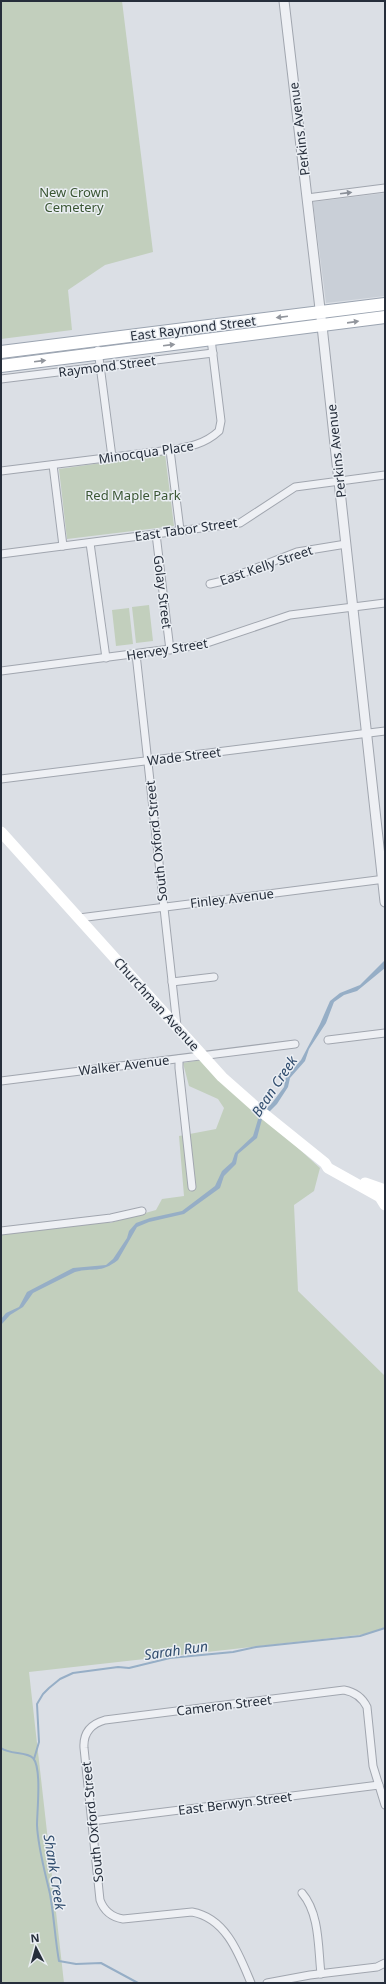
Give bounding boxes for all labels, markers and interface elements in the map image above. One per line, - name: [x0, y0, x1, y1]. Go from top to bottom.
- street label: Perkins Avenue: [284, 81, 314, 177]
- park label: New Crown Cemetery: [39, 183, 109, 216]
- one-way arrow: [340, 190, 352, 196]
- street label: East Raymond Street: [129, 311, 257, 345]
- one-way arrow: [276, 314, 288, 320]
- one-way arrow: [347, 319, 360, 325]
- one-way arrow: [163, 341, 175, 348]
- street label: Raymond Street: [57, 351, 157, 381]
- one-way arrow: [34, 358, 46, 364]
- street label: Perkins Avenue: [322, 403, 350, 499]
- street label: Minocqua Place: [97, 436, 195, 468]
- park label: Red Maple Park: [85, 486, 181, 504]
- street label: East Tabor Street: [134, 513, 239, 545]
- street label: East Kelly Street: [217, 541, 315, 589]
- street label: Golay Street: [150, 554, 176, 630]
- street label: Hervey Street: [125, 634, 209, 664]
- street label: Wade Street: [146, 743, 222, 769]
- street label: South Oxford Street: [141, 779, 171, 902]
- street label: Finley Avenue: [189, 884, 275, 912]
- street label: Churchman Avenue: [110, 953, 204, 1055]
- street label: Walker Avenue: [78, 1051, 170, 1079]
- water label: Bean Creek: [247, 1051, 302, 1120]
- water label: Sarah Run: [143, 1636, 209, 1664]
- street label: Cameron Street: [175, 1690, 273, 1720]
- street label: South Oxford Street: [77, 1760, 107, 1883]
- street label: East Berwyn Street: [177, 1787, 293, 1819]
- water label: Shank Creek: [40, 1833, 71, 1912]
- north arrow: [16, 1928, 56, 1968]
- text: N: [30, 1930, 40, 1945]

